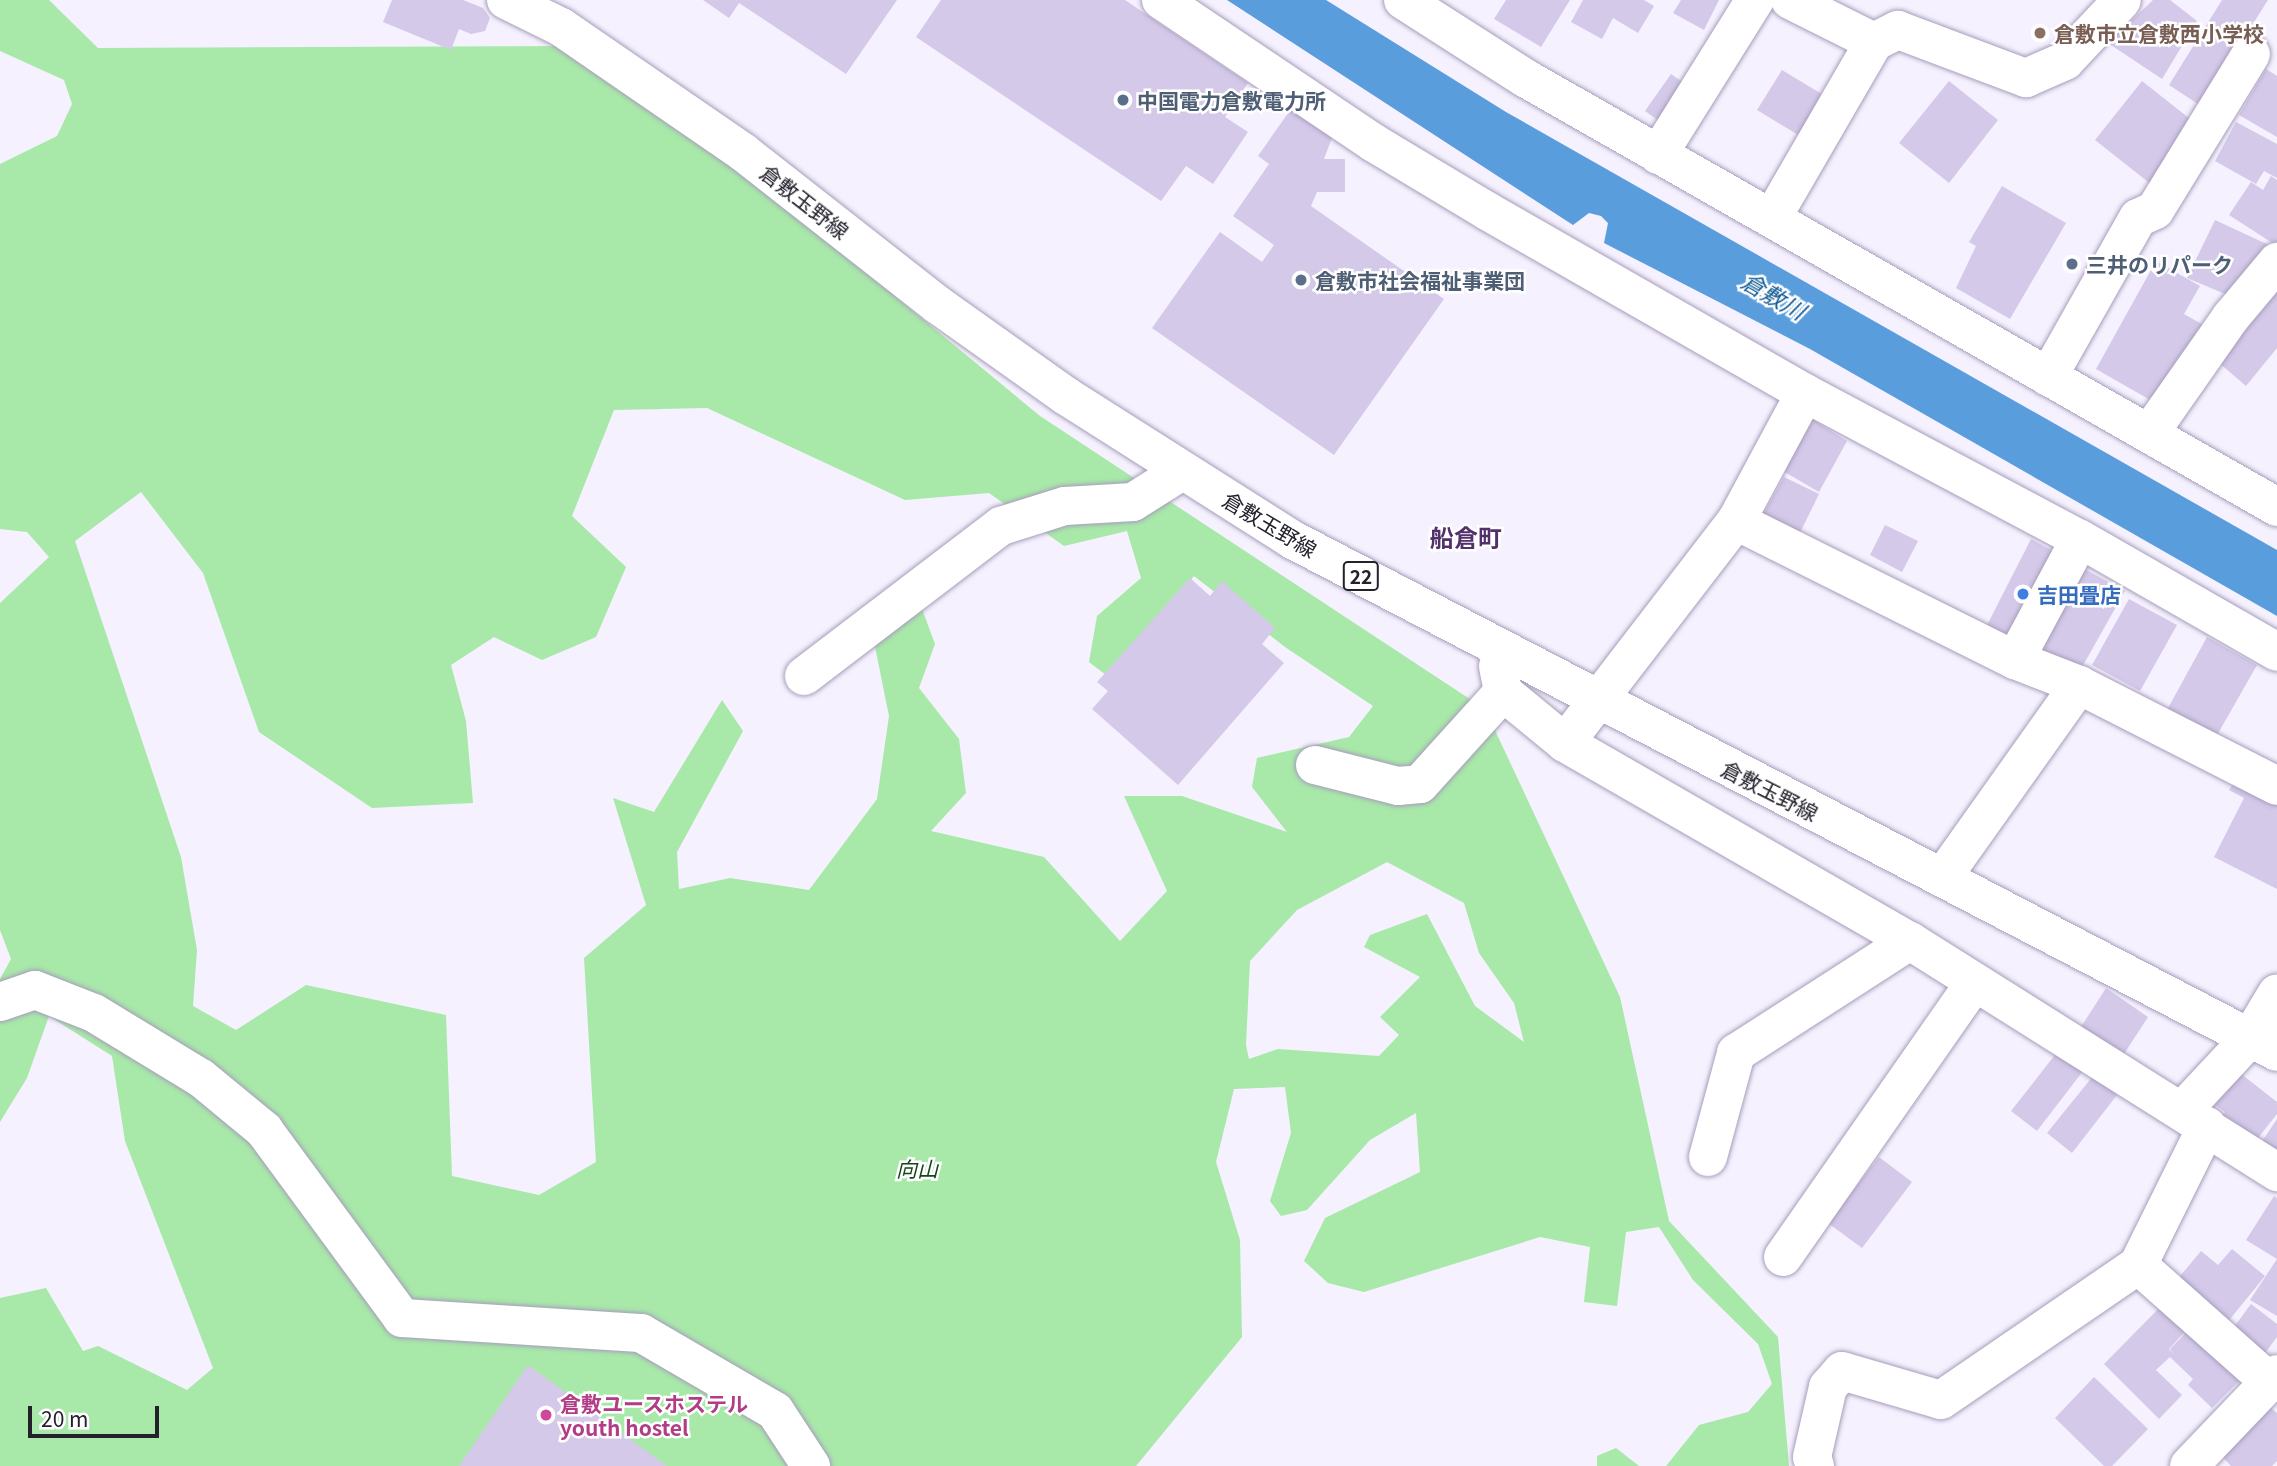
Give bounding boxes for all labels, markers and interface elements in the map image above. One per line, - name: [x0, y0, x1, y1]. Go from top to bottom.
- place label: 倉敷市立倉敷西小学校: [2054, 20, 2264, 46]
- marker: 倉敷市立倉敷西小学校: [2032, 25, 2048, 41]
- place label: 中国電力倉敷電力所: [1137, 87, 1326, 113]
- marker: 中国電力倉敷電力所: [1115, 92, 1131, 108]
- street label: 倉敷玉野線: [756, 159, 854, 243]
- place label: 三井のリパーク: [2086, 251, 2233, 277]
- marker: 三井のリパーク: [2064, 256, 2080, 272]
- water label: 倉敷川: [1737, 266, 1811, 324]
- place label: 倉敷市社会福祉事業団: [1315, 267, 1525, 293]
- marker: 倉敷市社会福祉事業団: [1293, 272, 1309, 288]
- street label: 倉敷玉野線: [1219, 486, 1321, 562]
- district label: 船倉町: [1430, 523, 1502, 551]
- road number: 22: [1342, 561, 1380, 592]
- place label: 吉田畳店: [2037, 581, 2121, 607]
- marker: 吉田畳店: [2015, 586, 2031, 602]
- street label: 倉敷玉野線: [1718, 755, 1822, 825]
- park label: 向山: [896, 1155, 938, 1181]
- place label: 倉敷ユースホステル youth hostel: [560, 1390, 749, 1440]
- scale bar: [32, 1392, 163, 1436]
- text: 20 m: [41, 1403, 88, 1433]
- marker: 倉敷ユースホステル youth hostel: [538, 1407, 554, 1423]

